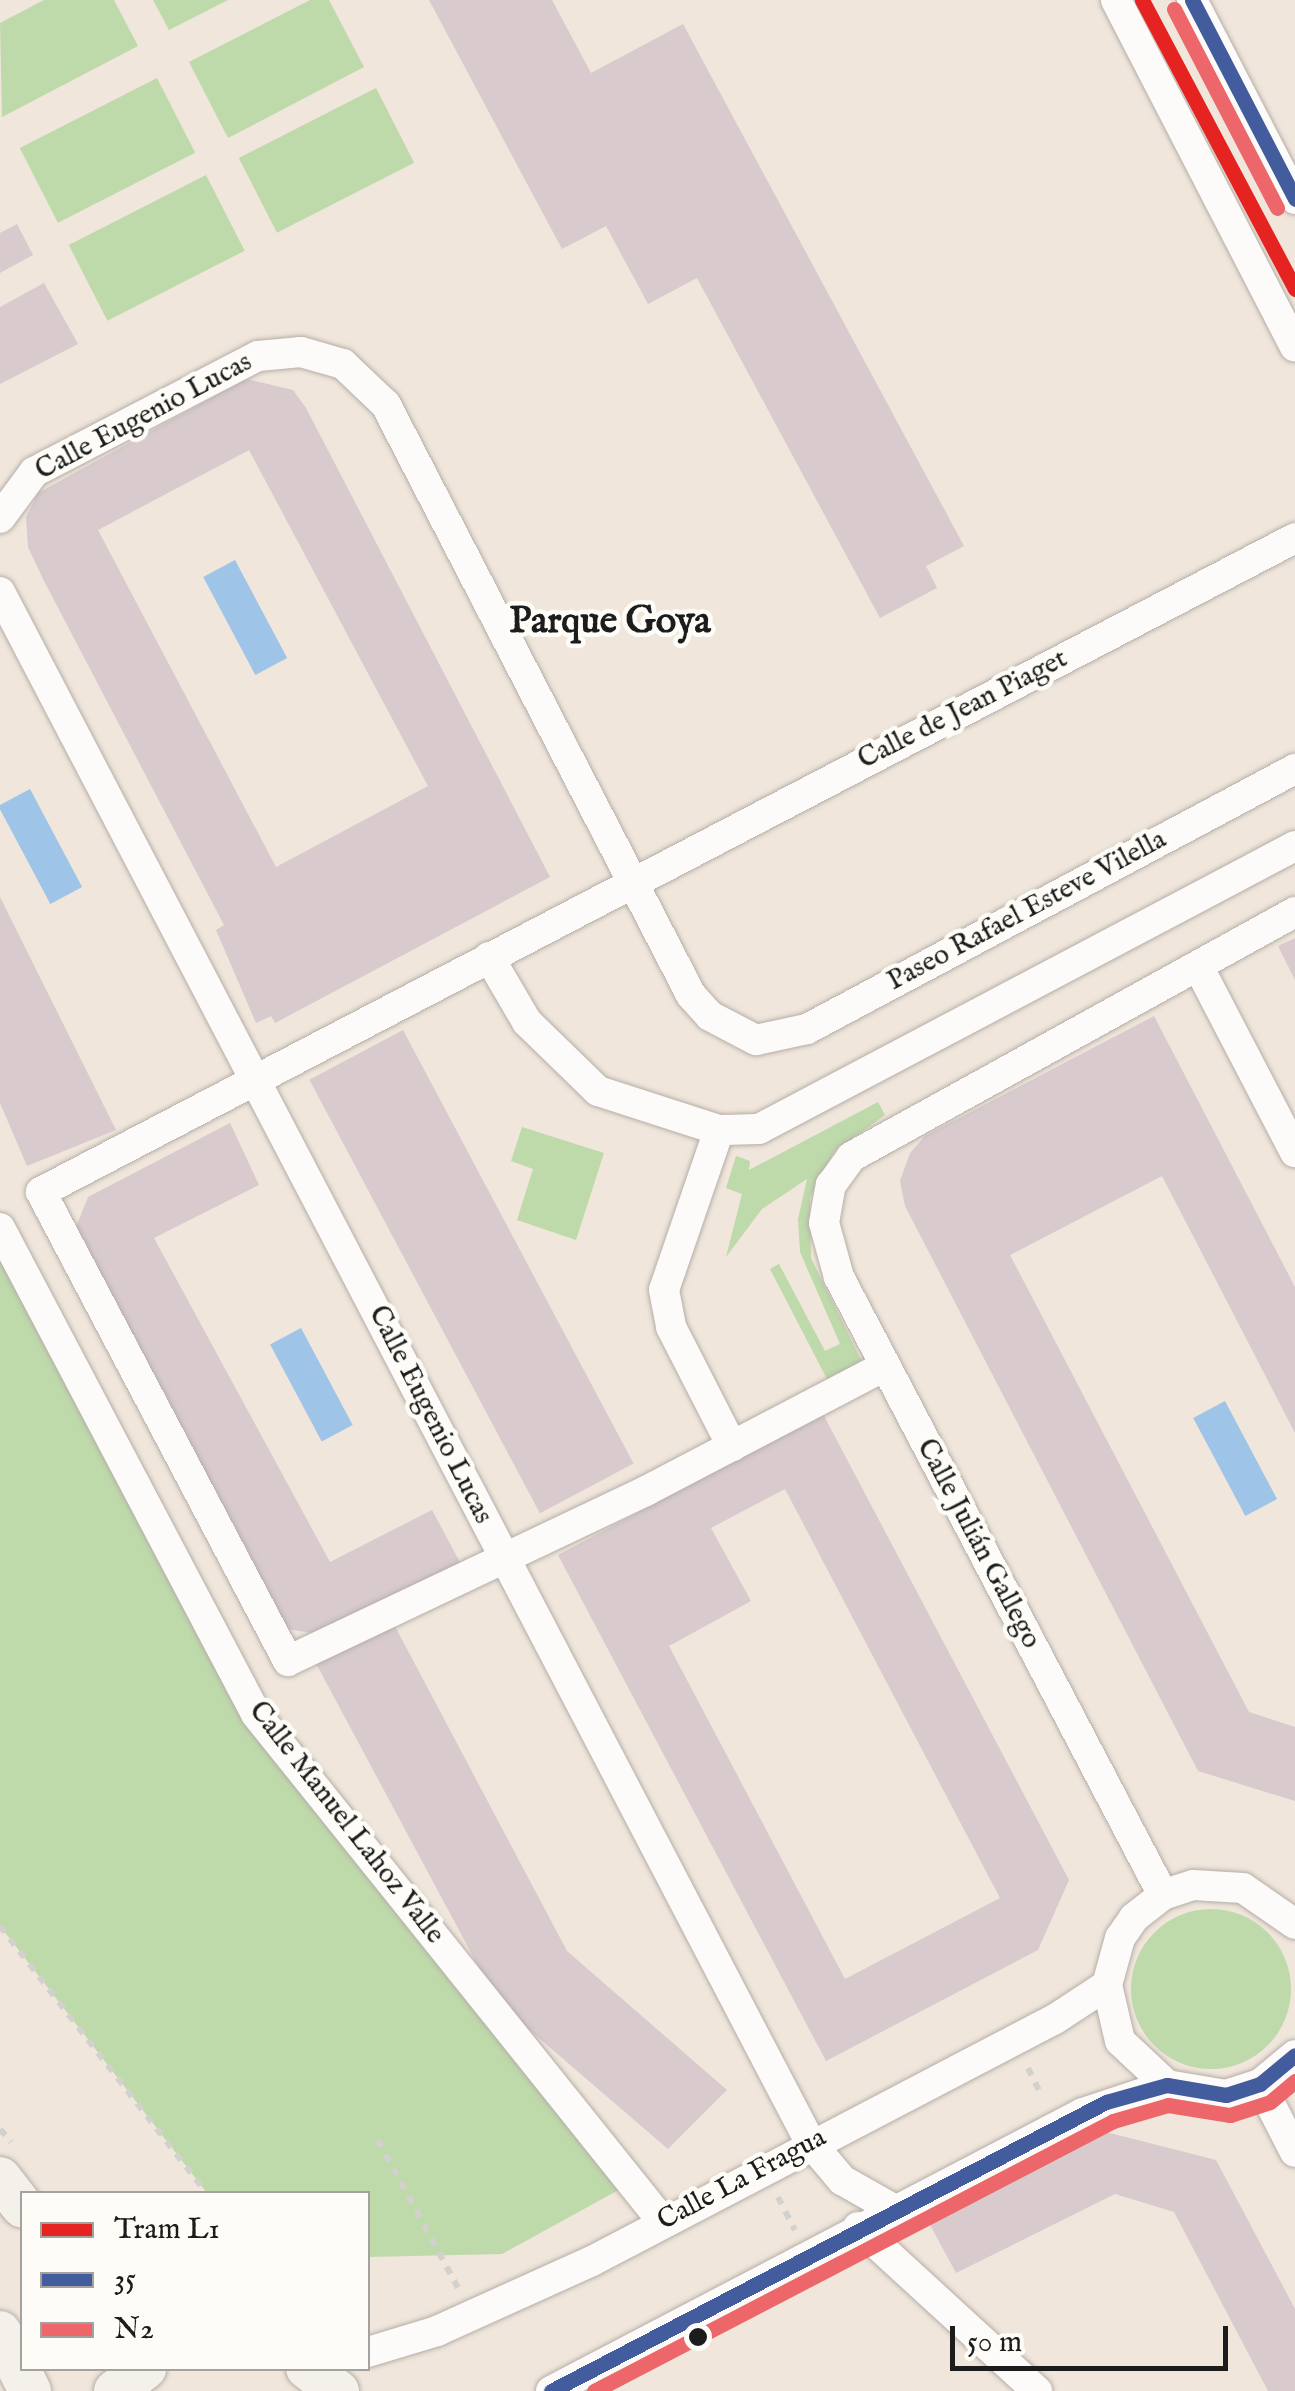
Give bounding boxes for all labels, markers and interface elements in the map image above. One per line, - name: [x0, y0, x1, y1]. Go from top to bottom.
- street label: Calle Eugenio Lucas: [30, 346, 258, 488]
- district label: Parque Goya: [509, 600, 711, 646]
- street label: Calle de Jean Piaget: [853, 643, 1073, 777]
- street label: Paseo Rafael Esteve Vilella: [882, 823, 1172, 999]
- street label: Calle Eugenio Lucas: [361, 1300, 499, 1530]
- street label: Calle Julián Gallego: [909, 1434, 1047, 1654]
- street label: Calle Manuel Lahoz Valle: [241, 1695, 451, 1951]
- street label: Calle La Fragua: [652, 2122, 832, 2238]
- legend: [20, 2191, 370, 2371]
- text: Tram L1: [114, 2211, 220, 2249]
- text: 35: [114, 2261, 136, 2299]
- scale bar: [955, 2306, 1232, 2368]
- text: N2: [114, 2311, 154, 2349]
- text: 50 m: [967, 2324, 1022, 2362]
- unlabelled marker: [688, 2327, 708, 2347]

